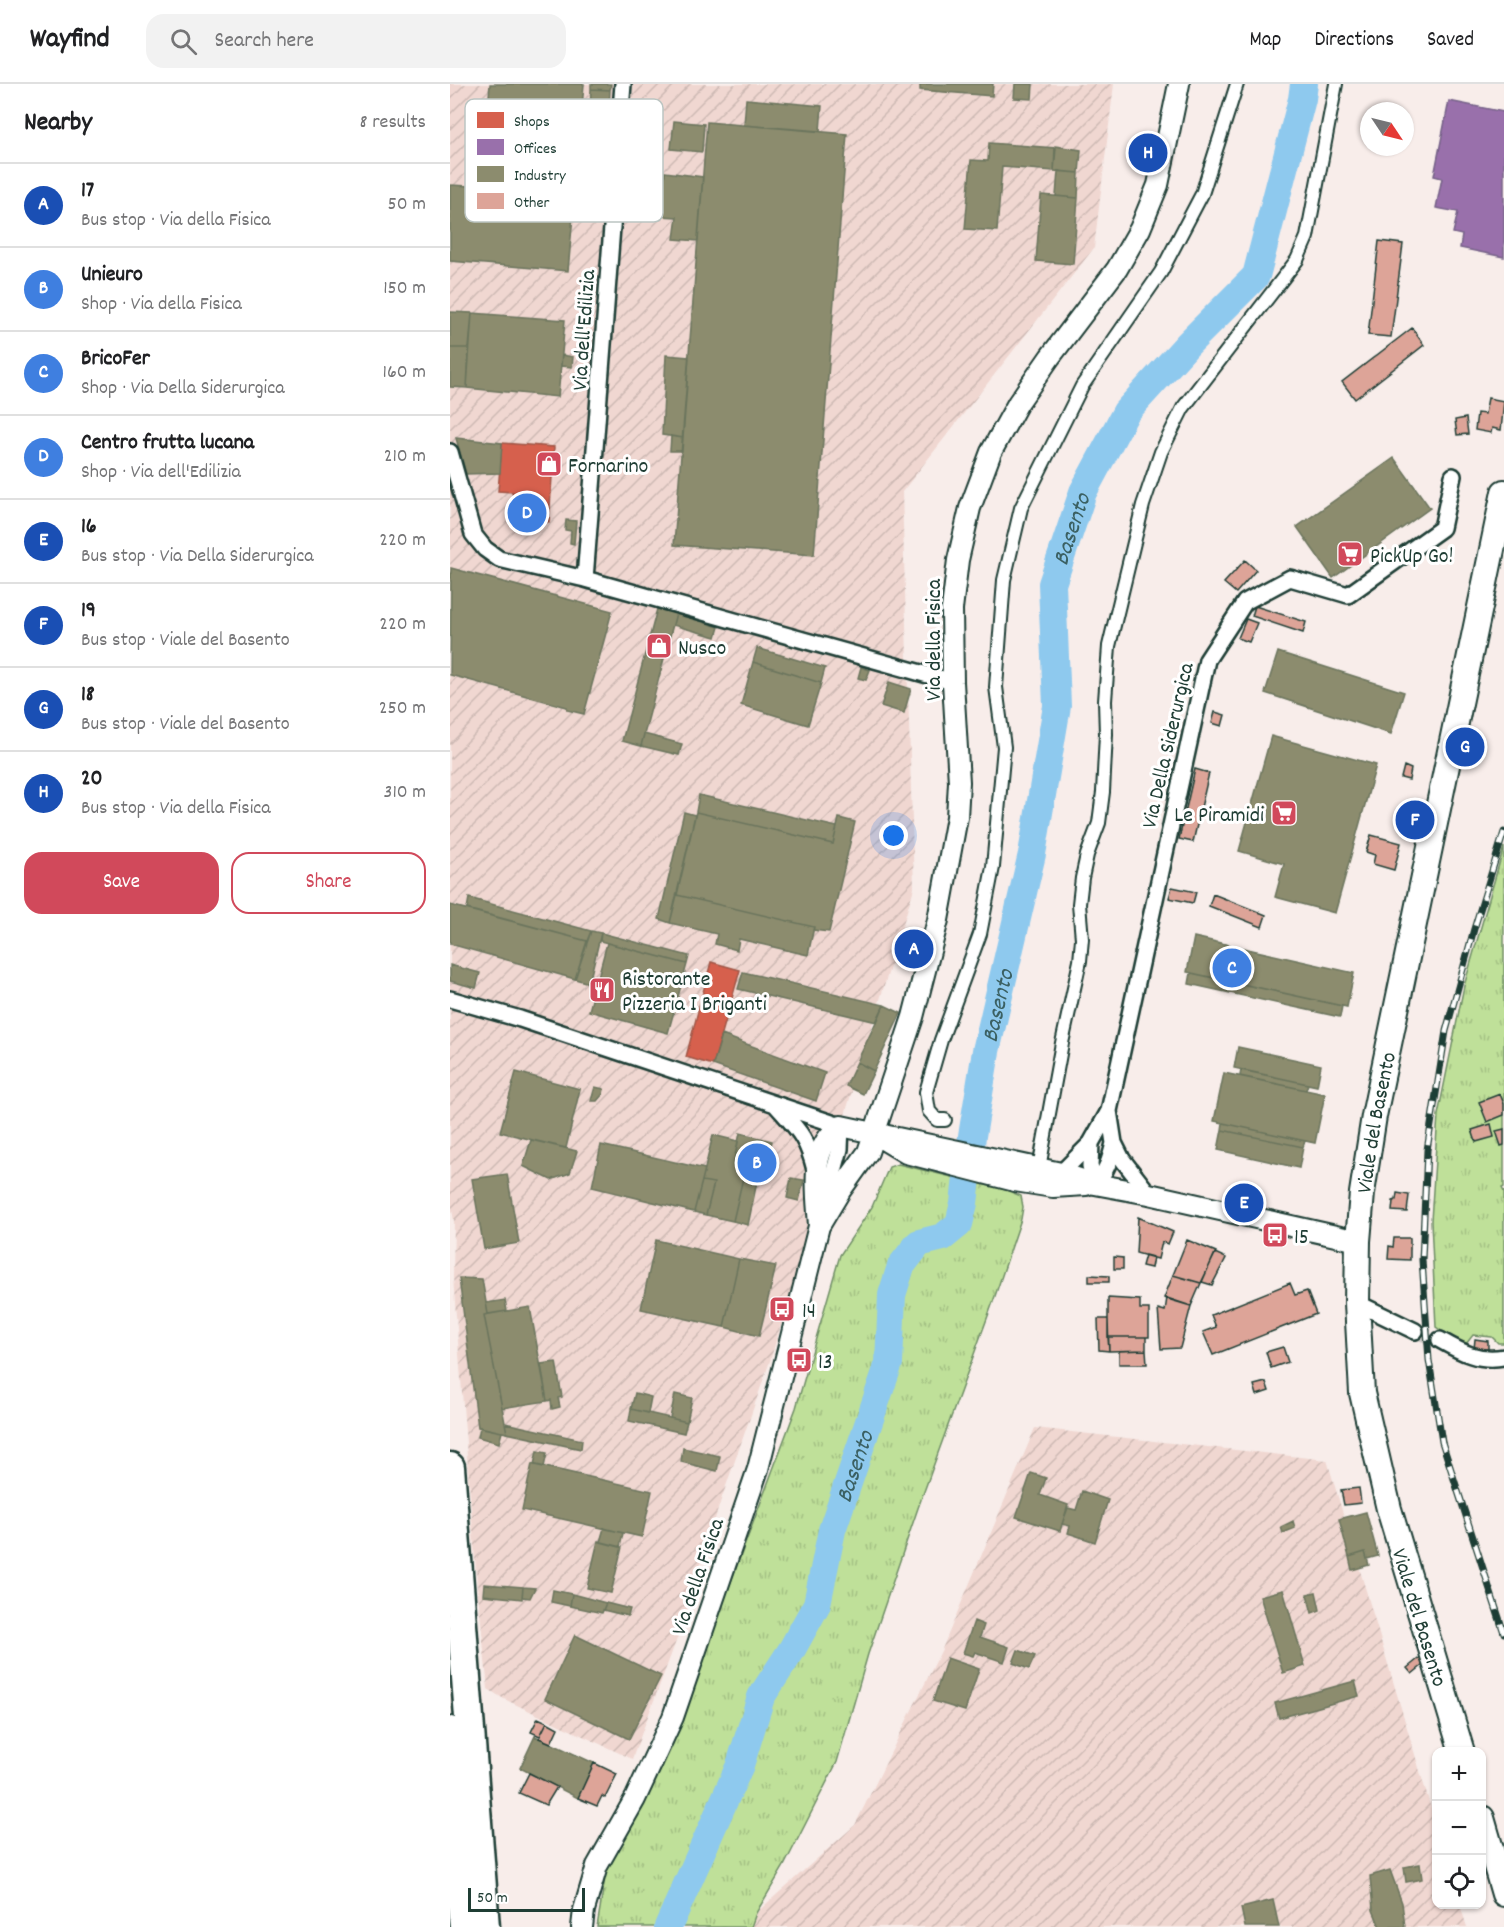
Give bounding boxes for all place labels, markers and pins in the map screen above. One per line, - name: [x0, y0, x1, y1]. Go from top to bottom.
- pin: H: [1128, 130, 1168, 176]
- shop icon: Fornarino: [534, 449, 564, 479]
- place label: Fornarino: [568, 452, 648, 483]
- pin: D: [508, 490, 547, 536]
- supermarket icon: PickUp Go!: [1335, 539, 1365, 569]
- place label: PickUp Go!: [1370, 542, 1453, 573]
- shop icon: Nusco: [644, 631, 674, 661]
- place label: Nusco: [678, 634, 726, 665]
- pin: G: [1446, 724, 1484, 770]
- supermarket icon: Le Piramidi: [1269, 798, 1299, 828]
- pin: F: [1396, 798, 1434, 842]
- place label: Le Piramidi: [1174, 801, 1264, 832]
- pin: A: [894, 926, 934, 972]
- pin: C: [1212, 946, 1252, 990]
- place label: Ristorante Pizzeria I Briganti: [622, 965, 767, 1021]
- restaurant icon: Ristorante Pizzeria I Briganti: [587, 975, 617, 1005]
- pin: B: [738, 1140, 776, 1186]
- pin: E: [1224, 1180, 1264, 1226]
- bus stop icon: 15: [1260, 1220, 1290, 1250]
- place label: 15: [1294, 1223, 1309, 1254]
- bus stop icon: 14: [767, 1294, 797, 1324]
- place label: 14: [802, 1297, 816, 1328]
- bus stop icon: 13: [784, 1345, 814, 1375]
- place label: 13: [818, 1348, 833, 1379]

